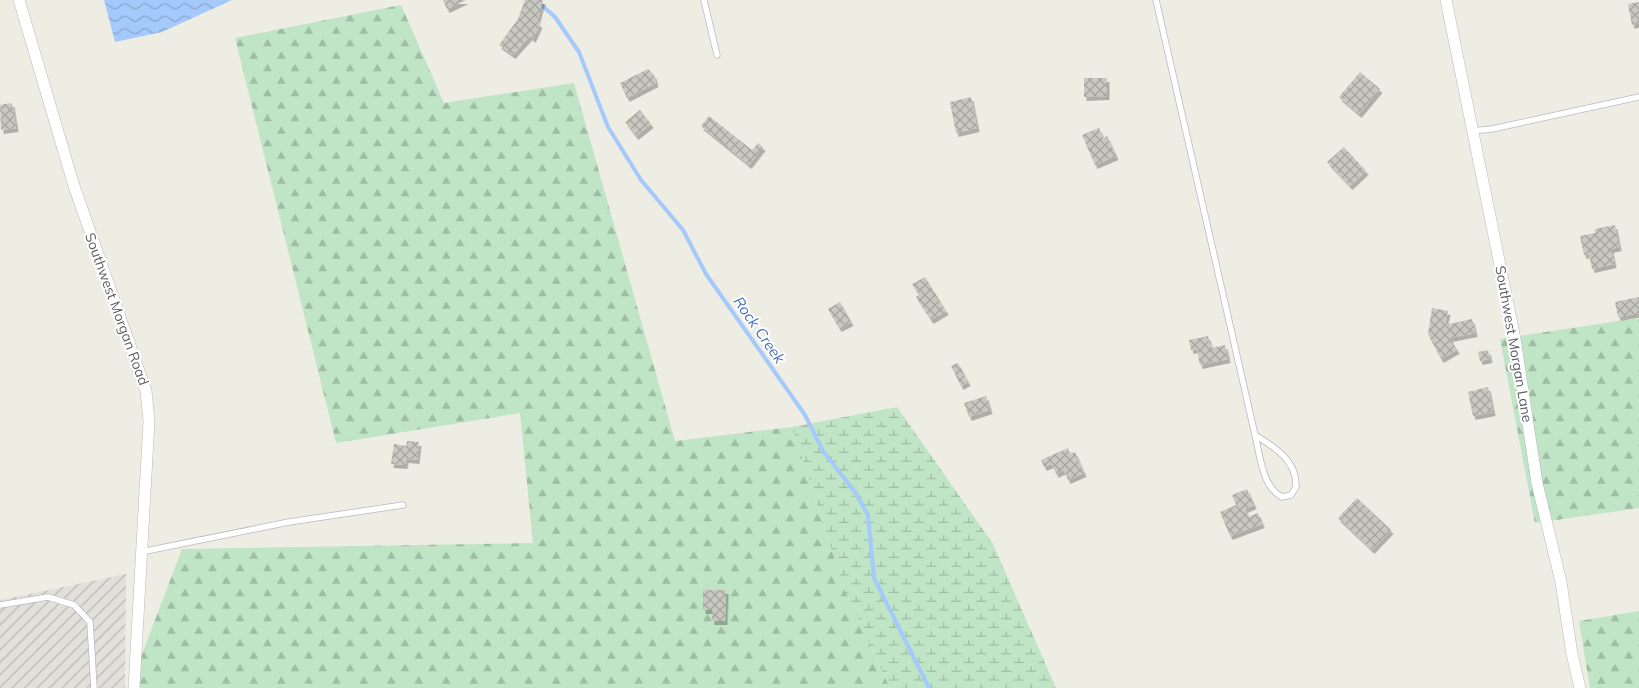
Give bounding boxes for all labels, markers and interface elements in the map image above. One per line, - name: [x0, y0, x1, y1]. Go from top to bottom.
- street label: Southwest Morgan Road: [81, 230, 153, 388]
- street label: Southwest Morgan Lane: [1491, 264, 1537, 424]
- water label: Rock Creek: [729, 293, 790, 368]

